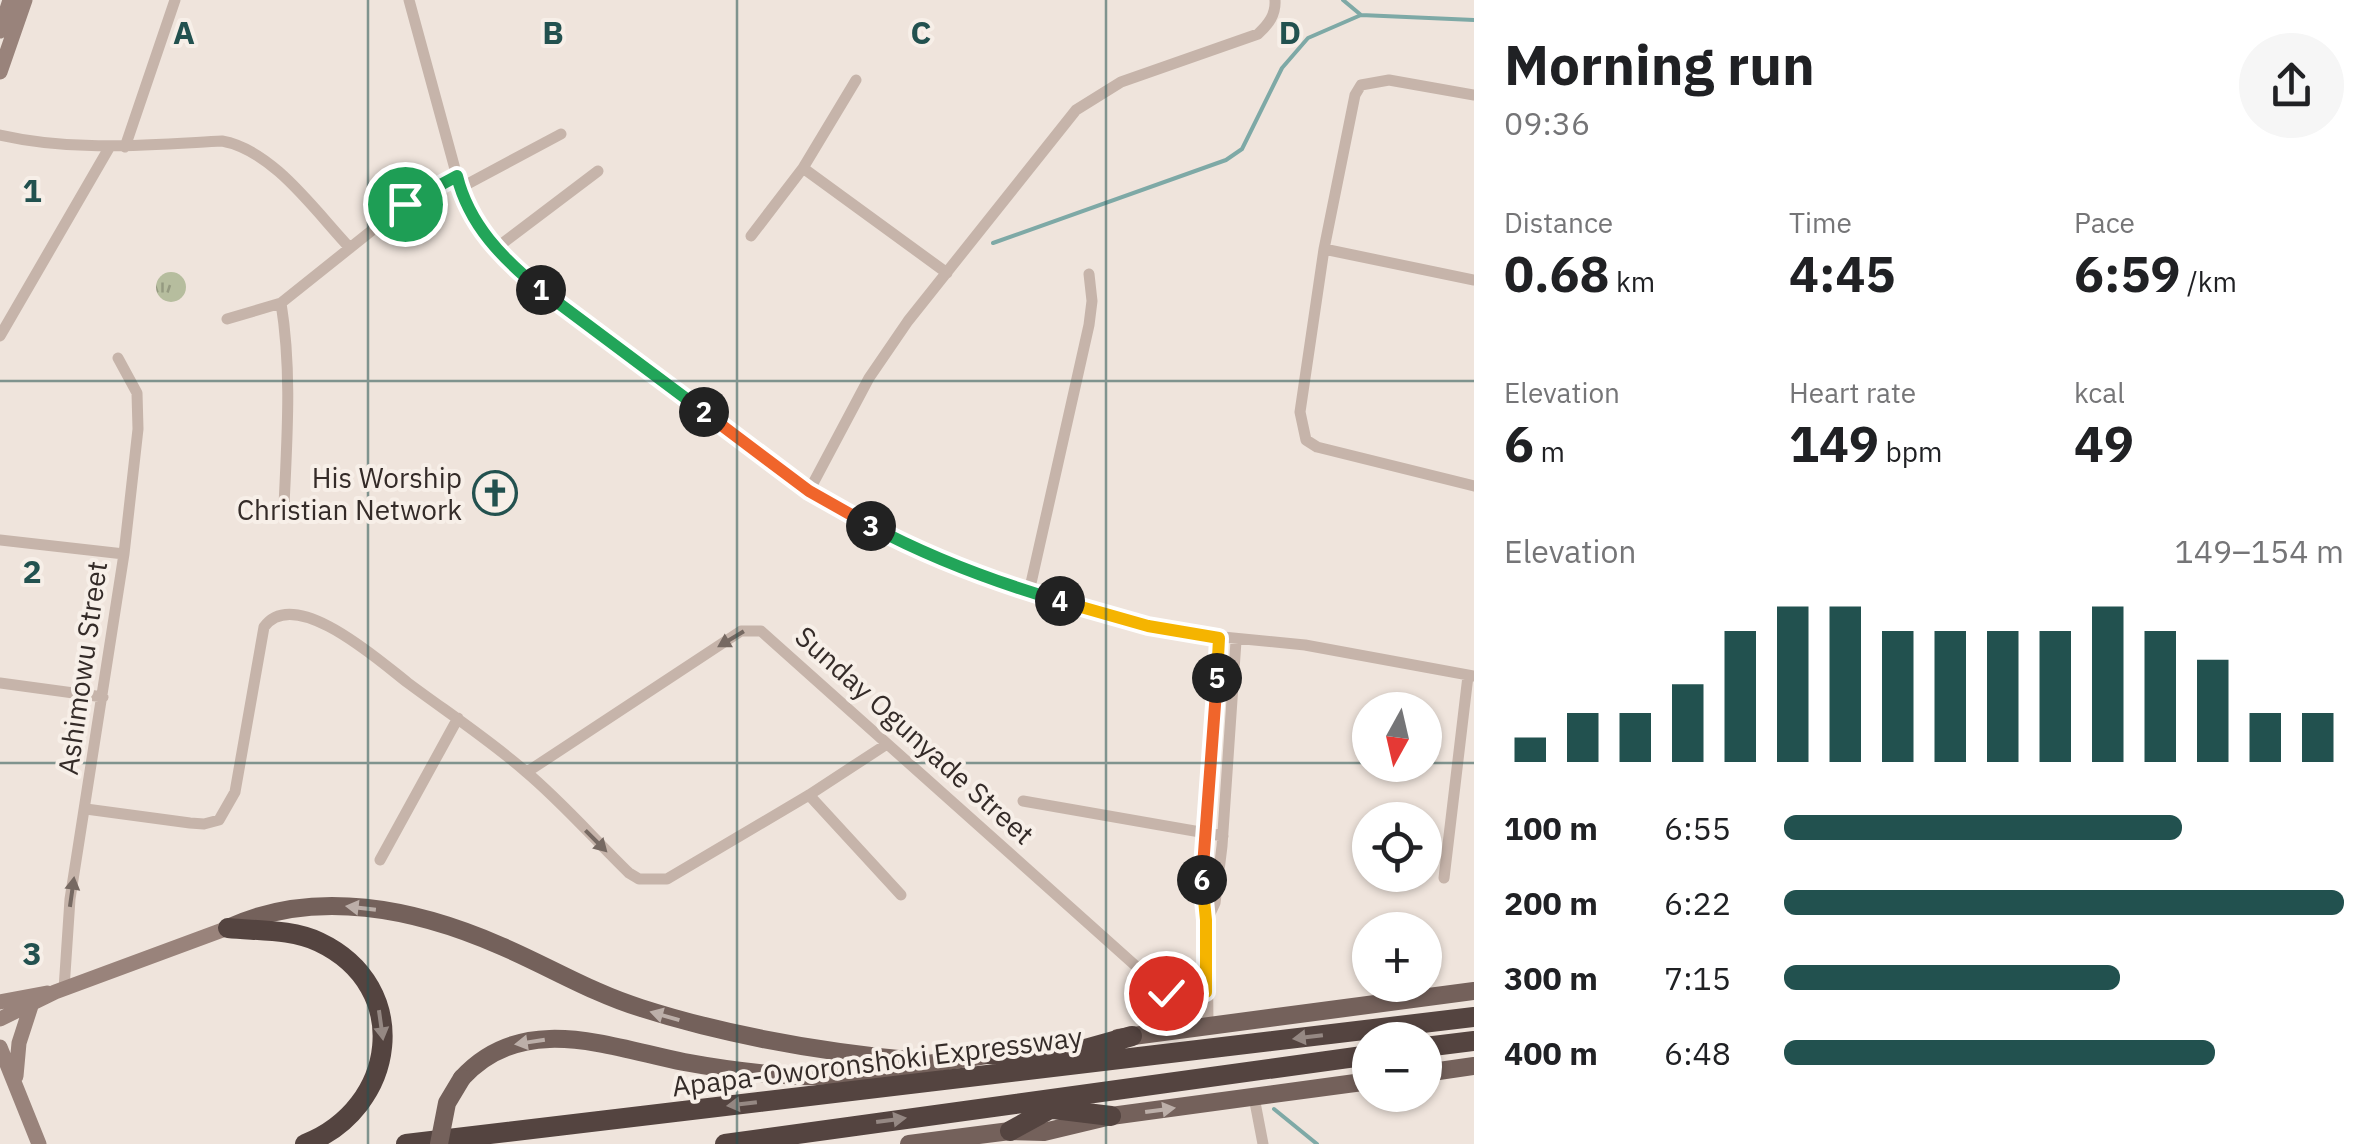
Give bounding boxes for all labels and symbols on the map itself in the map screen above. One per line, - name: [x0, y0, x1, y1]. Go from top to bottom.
- text: A: [173, 11, 195, 53]
- text: B: [542, 11, 564, 53]
- text: C: [911, 11, 931, 53]
- text: D: [1279, 11, 1301, 53]
- pin: [363, 162, 448, 247]
- text: 1: [22, 169, 42, 211]
- pin: 1: [516, 265, 566, 315]
- pin: 2: [679, 387, 729, 437]
- place label: His Worship Christian Network: [237, 459, 462, 528]
- church icon: His Worship Christian Network: [472, 470, 518, 516]
- pin: 3: [846, 501, 896, 551]
- text: 2: [22, 550, 42, 592]
- street label: Ashimowu Street: [49, 559, 115, 777]
- pin: 4: [1035, 576, 1085, 626]
- street label: Sunday Ogunyade Street: [788, 618, 1042, 852]
- one-way arrow: [717, 630, 745, 647]
- pin: 5: [1192, 653, 1242, 703]
- north arrow: [1352, 692, 1442, 782]
- one-way arrow: [584, 829, 608, 853]
- pin: 6: [1177, 855, 1227, 905]
- one-way arrow: [64, 876, 80, 908]
- one-way arrow: [344, 899, 376, 915]
- text: 3: [22, 932, 42, 974]
- pin: [1124, 951, 1209, 1036]
- one-way arrow: [649, 1007, 680, 1023]
- one-way arrow: [373, 1010, 389, 1041]
- street label: Apapa-Oworonshoki Expressway: [670, 1017, 1084, 1105]
- one-way arrow: [1291, 1030, 1323, 1046]
- one-way arrow: [514, 1034, 545, 1050]
- one-way arrow: [725, 1096, 757, 1112]
- one-way arrow: [1145, 1102, 1176, 1118]
- one-way arrow: [875, 1112, 907, 1128]

